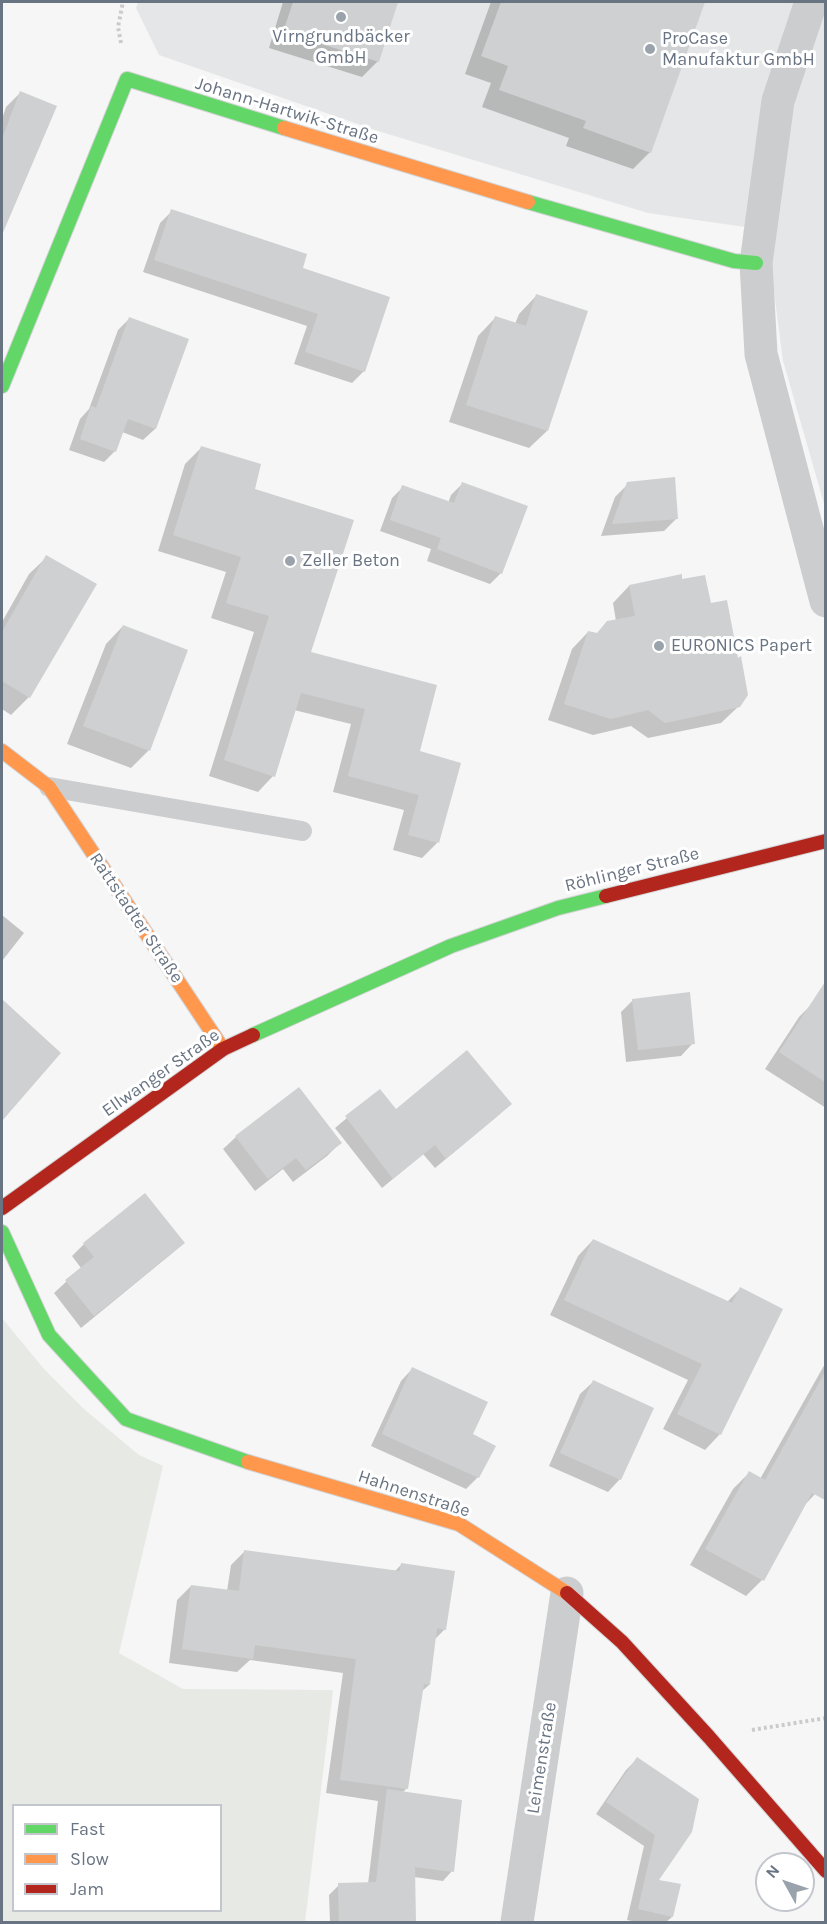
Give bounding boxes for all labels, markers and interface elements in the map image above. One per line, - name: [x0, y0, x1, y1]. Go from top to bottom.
- marker: Virngrundbäcker GmbH: [334, 10, 348, 24]
- place label: Virngrundbäcker GmbH: [272, 26, 410, 68]
- place label: ProCase Manufaktur GmbH: [662, 28, 815, 70]
- marker: ProCase Manufaktur GmbH: [643, 42, 657, 56]
- street label: Johann-Hartwik-Straße: [193, 73, 381, 149]
- place label: Zeller Beton: [302, 550, 400, 572]
- marker: Zeller Beton: [283, 554, 297, 568]
- place label: EURONICS Papert: [671, 635, 812, 657]
- marker: EURONICS Papert: [652, 639, 666, 653]
- street label: Röhlinger Straße: [563, 843, 701, 897]
- street label: Rattstadter Straße: [84, 849, 188, 987]
- street label: Ellwanger Straße: [98, 1024, 224, 1122]
- street label: Hahnenstraße: [355, 1466, 473, 1522]
- street label: Leimenstraße: [523, 1701, 561, 1815]
- legend: [12, 1804, 222, 1912]
- text: Fast: [70, 1818, 105, 1840]
- text: Slow: [70, 1848, 109, 1870]
- north arrow: [755, 1852, 815, 1912]
- text: N: [761, 1861, 783, 1882]
- text: Jam: [70, 1878, 104, 1900]

